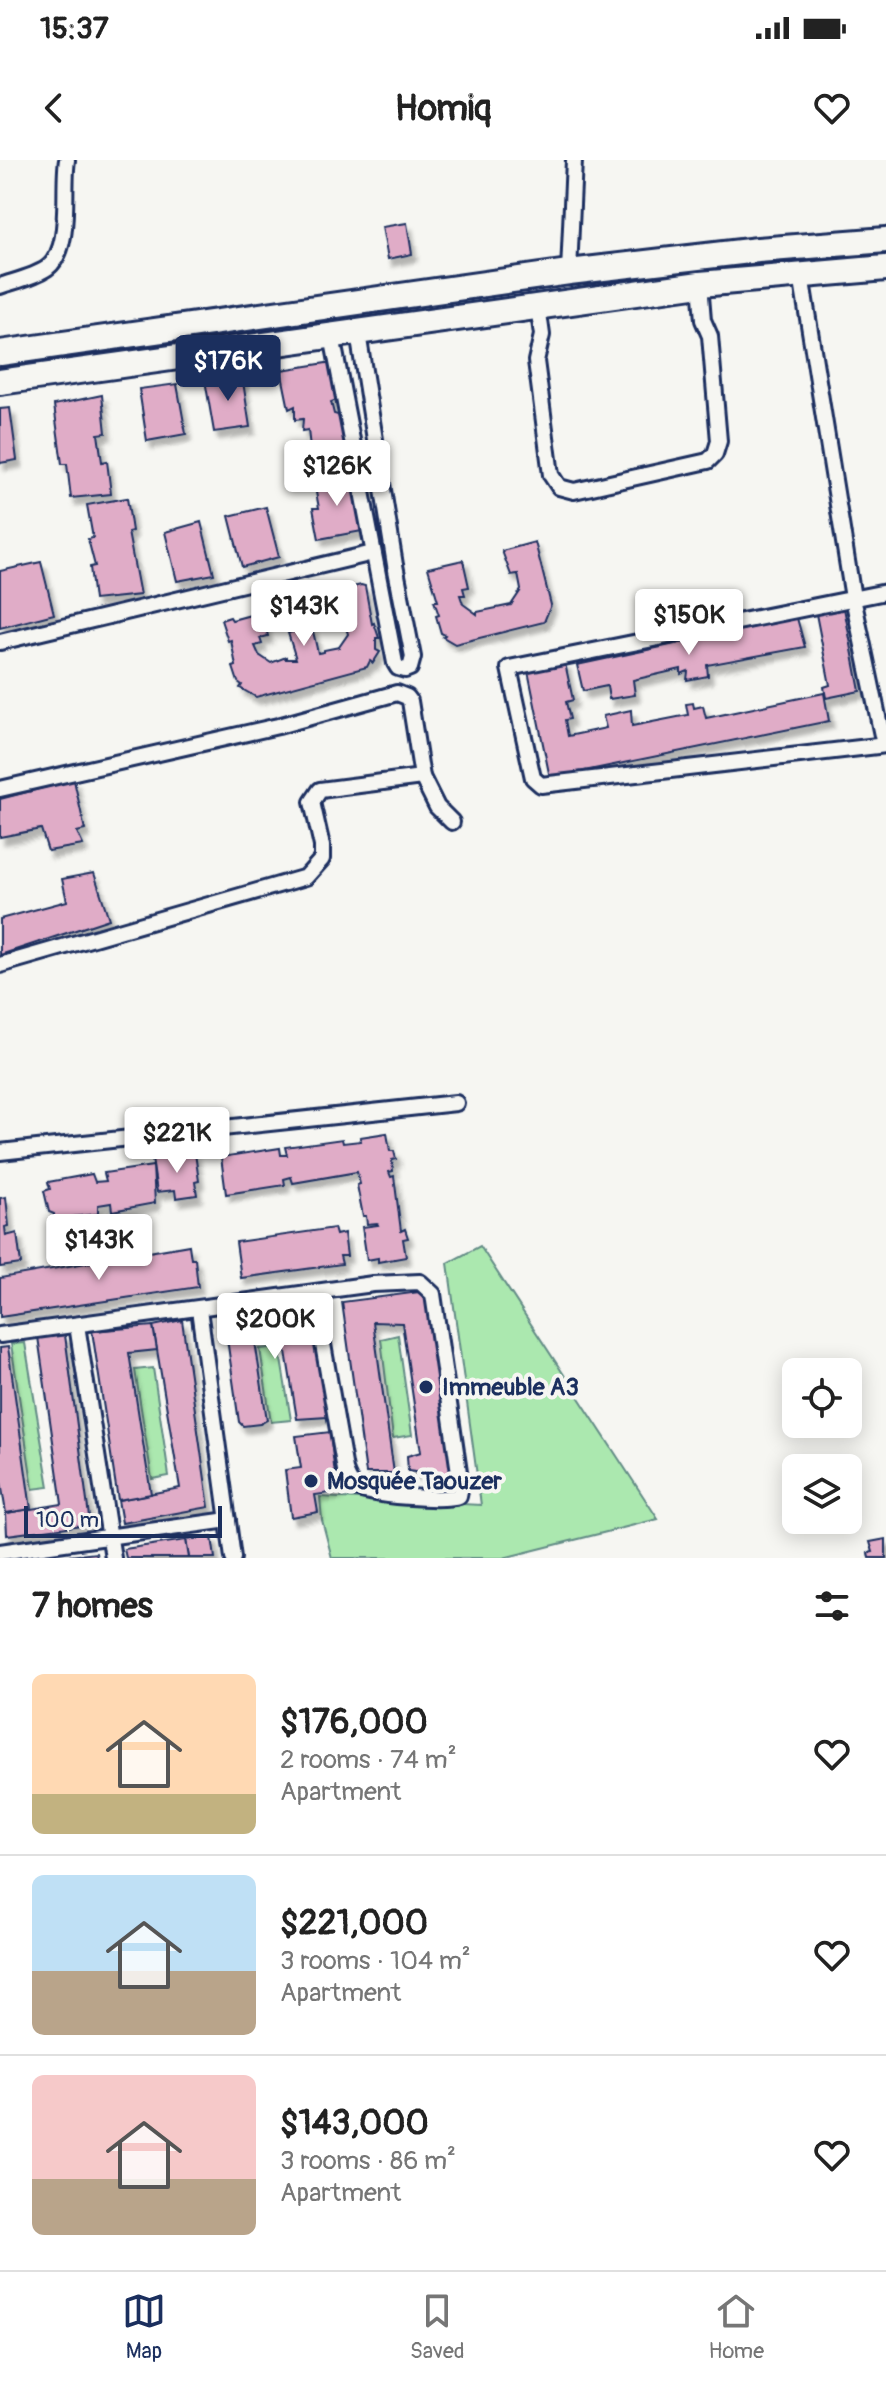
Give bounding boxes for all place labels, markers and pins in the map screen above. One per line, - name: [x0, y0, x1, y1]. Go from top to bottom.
- pin: $176K: [172, 335, 284, 403]
- pin: $126K: [281, 440, 393, 508]
- pin: $143K: [248, 580, 360, 648]
- pin: $150K: [633, 589, 745, 657]
- pin: $221K: [121, 1107, 233, 1175]
- pin: $143K: [43, 1214, 155, 1282]
- pin: $200K: [219, 1293, 331, 1361]
- place label: Immeuble A3: [442, 1373, 579, 1402]
- marker: Immeuble A3: [417, 1378, 435, 1396]
- place label: Mosquée Taouzer: [327, 1467, 502, 1496]
- marker: Mosquée Taouzer: [302, 1472, 320, 1490]

